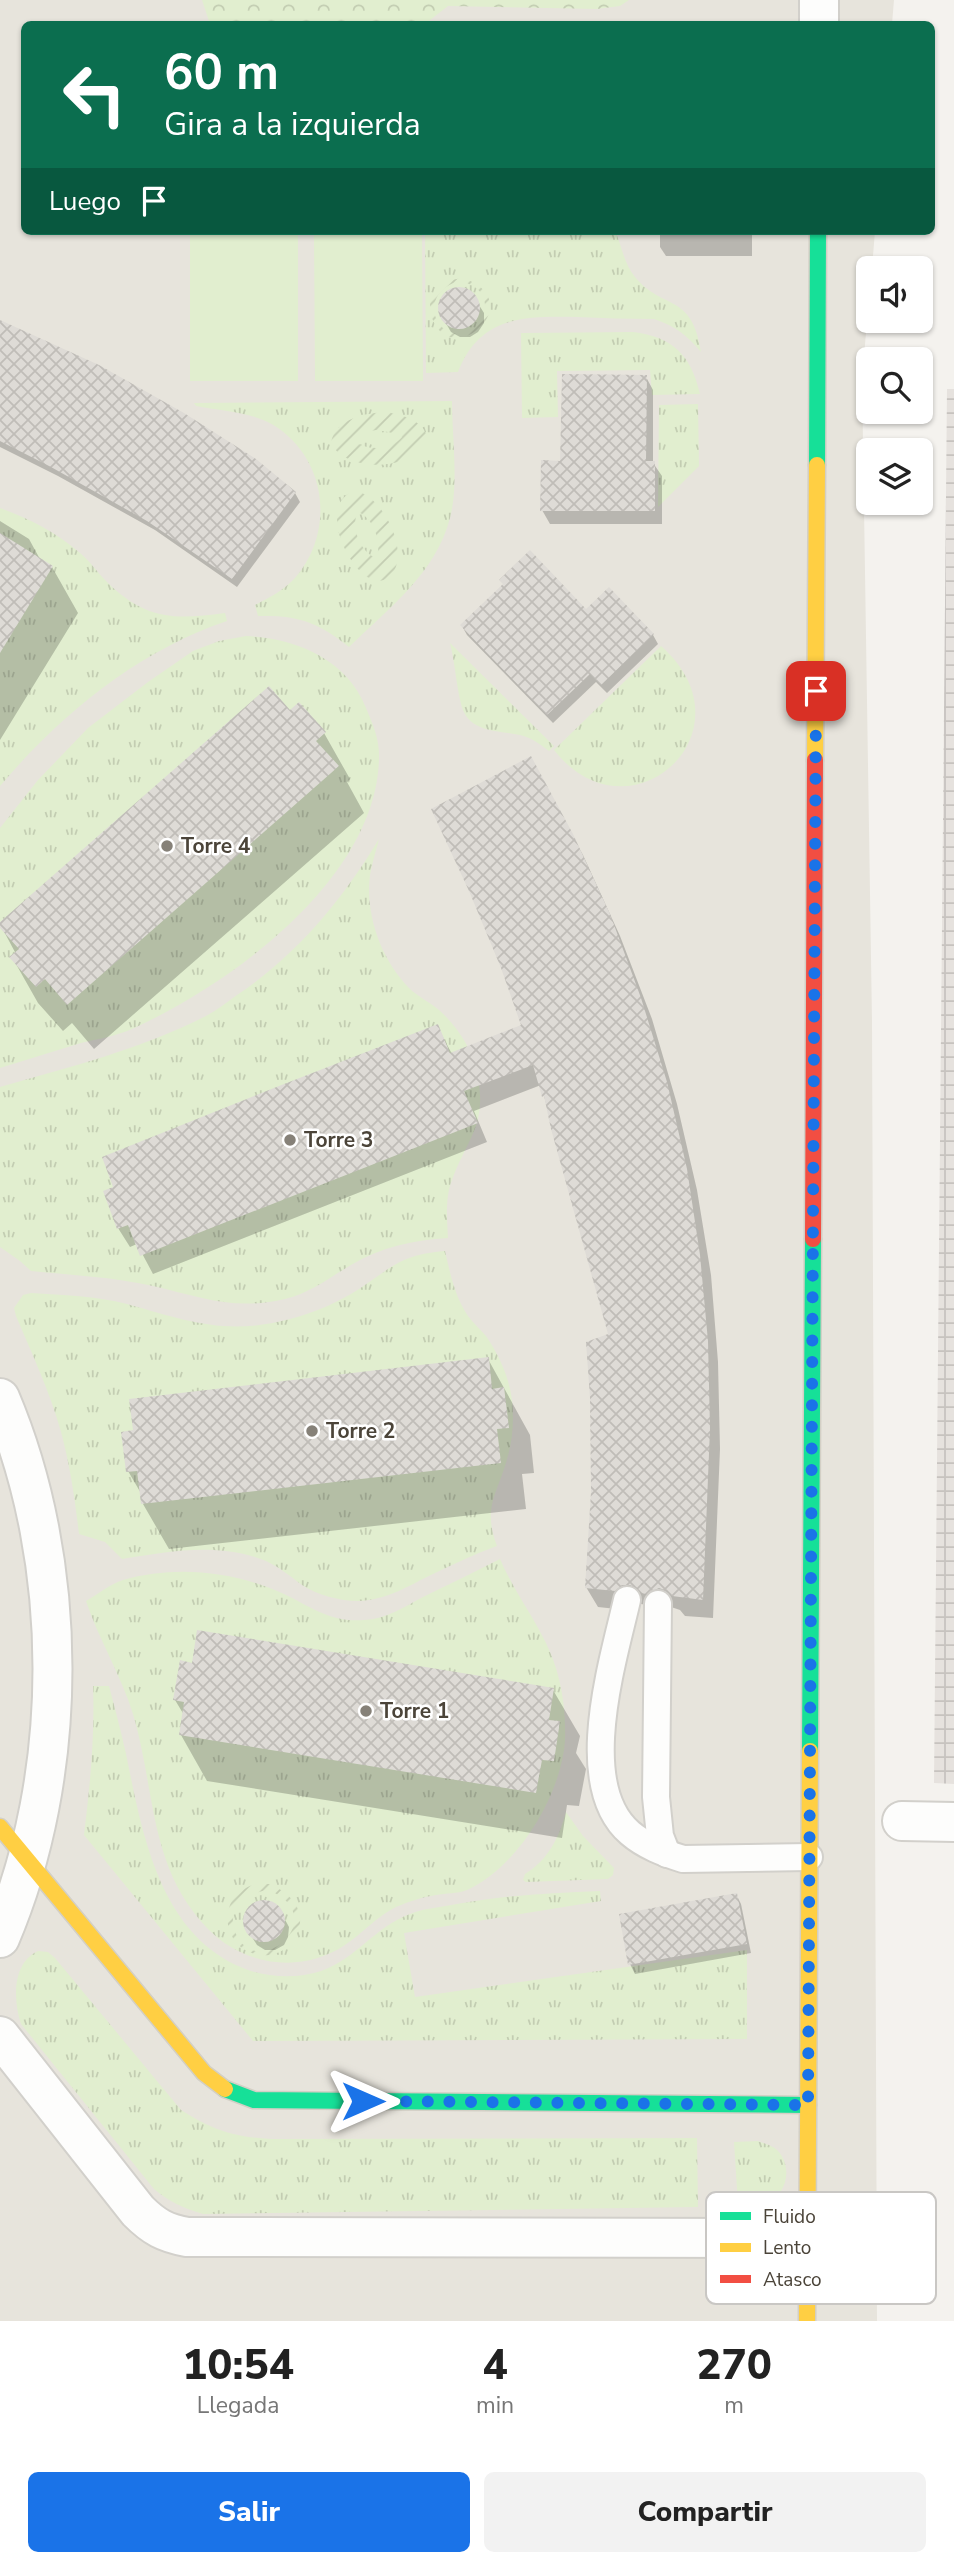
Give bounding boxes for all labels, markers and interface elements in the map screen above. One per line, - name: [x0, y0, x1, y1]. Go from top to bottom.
- text: 60 m: [164, 39, 279, 106]
- icon: left: [49, 49, 140, 140]
- text: Gira a la izquierda: [164, 103, 421, 146]
- icon: arrive: [135, 182, 173, 220]
- text: Luego: [49, 184, 121, 219]
- map controls: [856, 256, 933, 515]
- button: sound: [856, 256, 933, 333]
- button: search: [856, 347, 933, 424]
- button: layers: [856, 438, 933, 515]
- pin: [786, 661, 846, 721]
- icon: arrive: [797, 672, 835, 710]
- place label: Torre 4: [181, 832, 251, 860]
- marker: Torre 4: [159, 838, 175, 854]
- place label: Torre 3: [304, 1126, 373, 1154]
- marker: Torre 3: [282, 1132, 298, 1148]
- place label: Torre 2: [326, 1417, 395, 1445]
- marker: Torre 2: [304, 1423, 320, 1439]
- place label: Torre 1: [380, 1697, 449, 1725]
- marker: Torre 1: [358, 1703, 374, 1719]
- position arrow: [326, 2064, 400, 2138]
- legend: [706, 2192, 936, 2304]
- text: Fluido: [763, 2204, 816, 2230]
- text: Lento: [763, 2235, 811, 2261]
- text: Atasco: [763, 2267, 822, 2293]
- text: 10:54: [182, 2337, 294, 2394]
- text: 4: [482, 2337, 508, 2394]
- text: 270: [696, 2337, 772, 2394]
- text: Llegada: [197, 2390, 279, 2421]
- text: min: [476, 2390, 514, 2421]
- text: m: [724, 2390, 744, 2421]
- button: Salir: [28, 2472, 470, 2552]
- button: Compartir: [484, 2472, 926, 2552]

